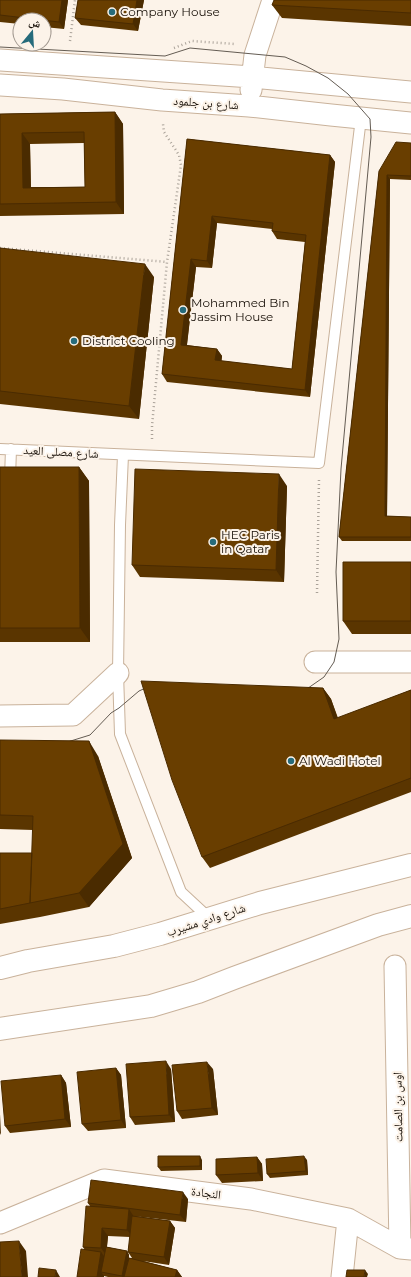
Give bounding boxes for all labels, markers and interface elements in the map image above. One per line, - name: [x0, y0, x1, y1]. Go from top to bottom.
- place label: Company House: [120, 4, 220, 19]
- marker: Company House: [107, 7, 117, 17]
- north arrow: [12, 12, 52, 52]
- text: ش: [27, 14, 43, 32]
- street label: شارع بن جلمود: [173, 93, 239, 113]
- place label: Mohammed Bin Jassim House: [190, 295, 290, 324]
- marker: Mohammed Bin Jassim House: [178, 305, 188, 315]
- place label: District Cooling: [82, 333, 175, 348]
- marker: District Cooling: [69, 336, 79, 346]
- street label: شارع مصلى العيد: [23, 442, 99, 462]
- place label: HEC Paris in Qatar: [221, 527, 280, 556]
- marker: HEC Paris in Qatar: [208, 537, 218, 547]
- place label: Al Wadi Hotel: [299, 753, 381, 768]
- marker: Al Wadi Hotel: [286, 756, 296, 766]
- street label: شارع وادي مشيرب: [165, 900, 248, 942]
- street label: اوس بن الصامت: [389, 1072, 406, 1142]
- street label: النجادة: [190, 1183, 222, 1202]

